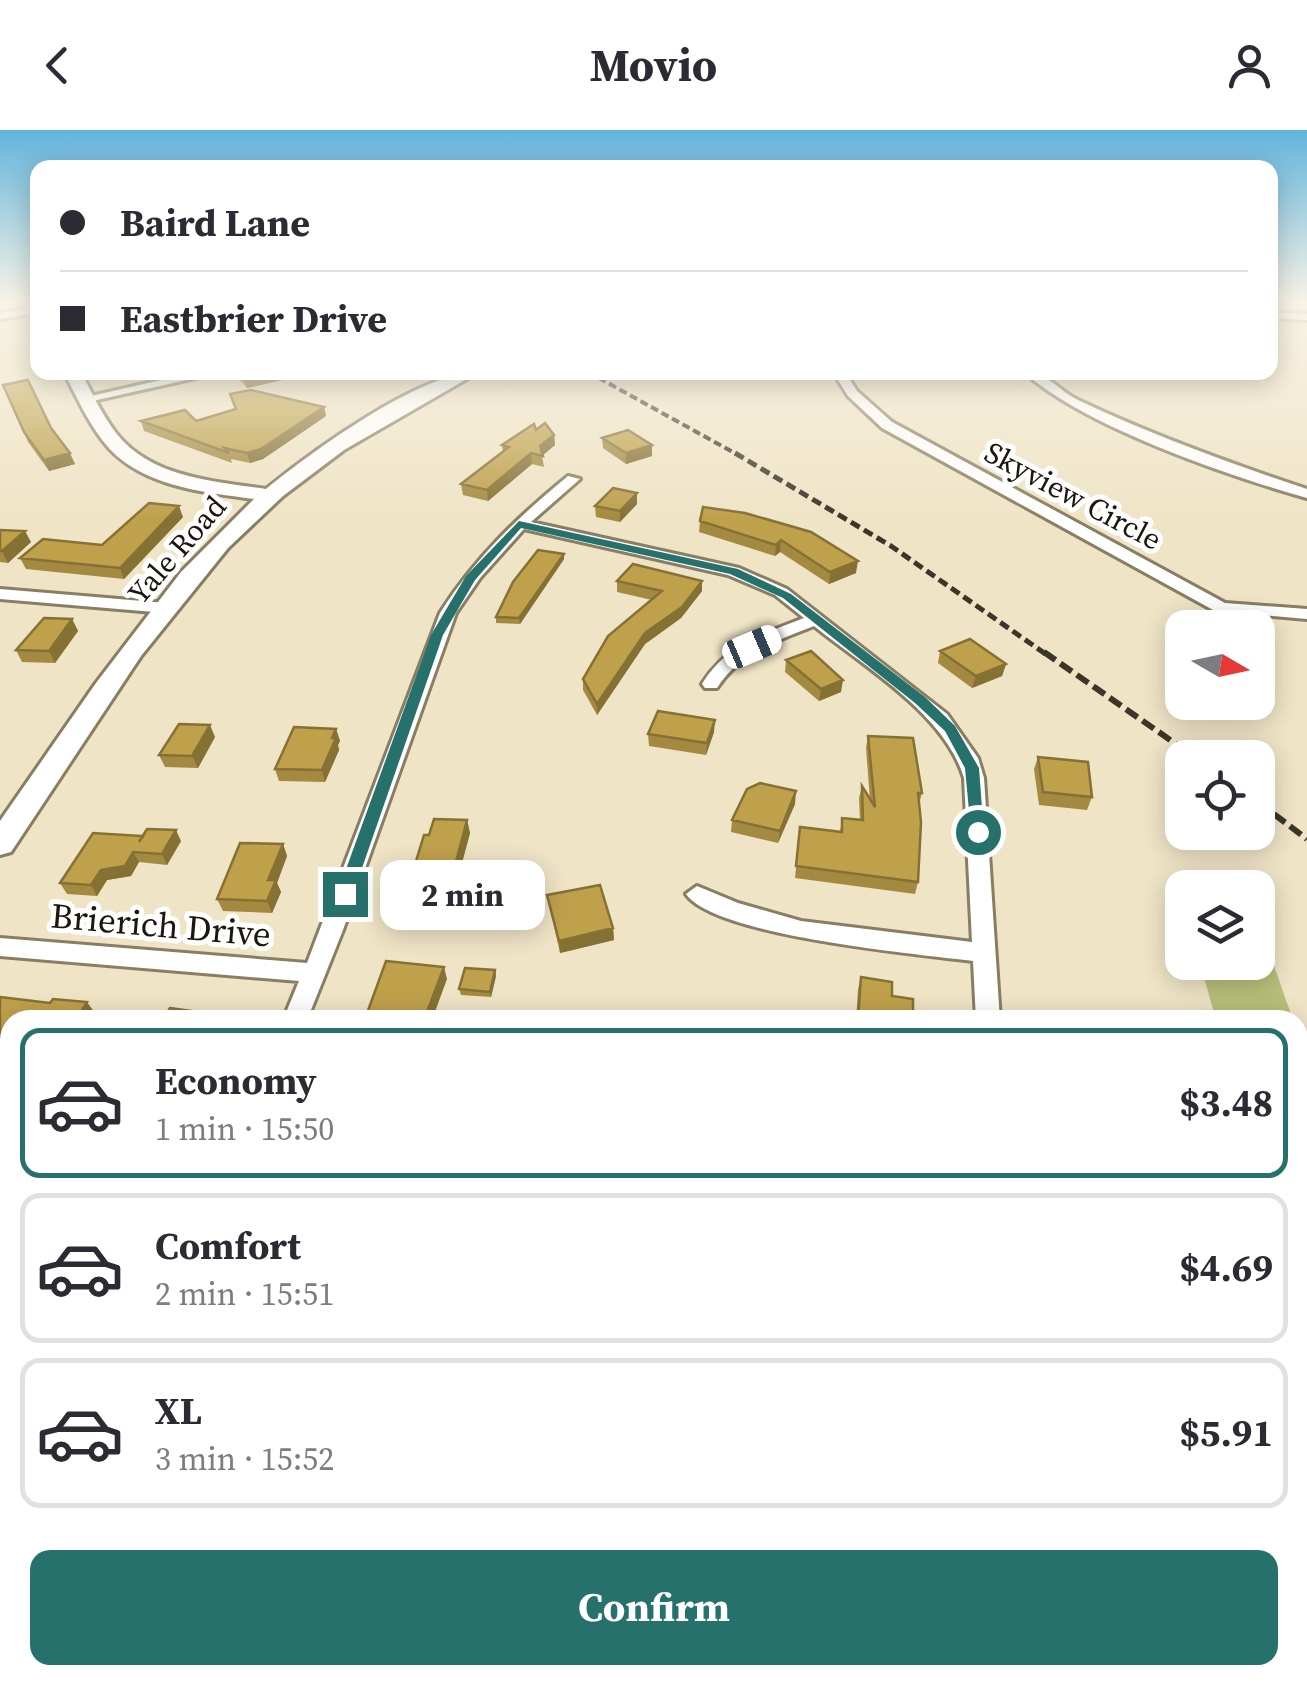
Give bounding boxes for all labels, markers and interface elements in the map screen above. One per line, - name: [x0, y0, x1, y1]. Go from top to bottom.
- text: Movio: [590, 34, 717, 96]
- icon: back: [30, 38, 85, 93]
- icon: person: [1222, 38, 1277, 93]
- text: Baird Lane: [120, 197, 310, 249]
- text: Eastbrier Drive: [120, 293, 387, 345]
- street label: Skyview Circle: [978, 432, 1169, 559]
- street label: Yale Road: [118, 487, 235, 613]
- north arrow: [1165, 610, 1275, 720]
- map controls: [1165, 610, 1275, 980]
- car: [719, 621, 785, 673]
- button: locate: [1165, 740, 1275, 850]
- route start: [956, 810, 1001, 855]
- callout: 2 min: [380, 859, 545, 929]
- button: layers: [1165, 870, 1275, 980]
- route end: [323, 872, 368, 917]
- text: 2 min: [421, 873, 504, 917]
- street label: Brierich Drive: [49, 891, 273, 959]
- text: Economy: [155, 1055, 317, 1107]
- icon: car: [35, 1058, 125, 1148]
- text: $3.48: [1179, 1077, 1273, 1129]
- text: 1 min · 15:50: [155, 1107, 334, 1151]
- text: Comfort: [155, 1220, 301, 1272]
- icon: car: [35, 1223, 125, 1313]
- text: $4.69: [1179, 1242, 1273, 1294]
- text: 2 min · 15:51: [155, 1272, 334, 1316]
- text: XL: [155, 1385, 202, 1437]
- icon: car: [35, 1388, 125, 1478]
- text: $5.91: [1179, 1407, 1273, 1459]
- text: 3 min · 15:52: [155, 1437, 334, 1481]
- button: Confirm: [30, 1550, 1278, 1665]

